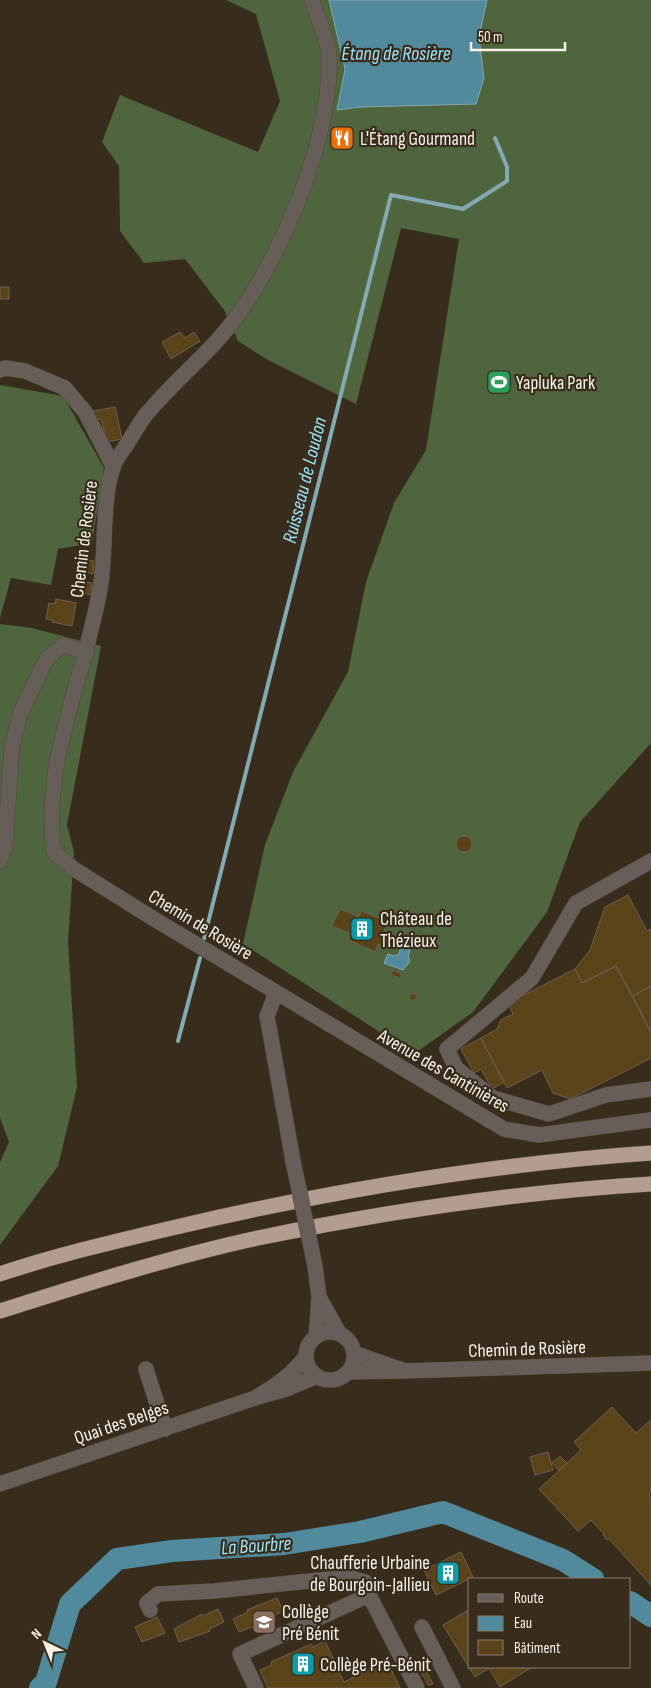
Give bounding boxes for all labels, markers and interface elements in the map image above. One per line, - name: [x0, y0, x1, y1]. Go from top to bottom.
- scale bar: [471, 20, 565, 52]
- text: 50 m: [478, 28, 503, 47]
- water label: Étang de Rosière: [341, 42, 451, 66]
- restaurant icon: L'Étang Gourmand: [329, 125, 355, 151]
- place label: L'Étang Gourmand: [360, 128, 475, 151]
- sports icon: Yapluka Park: [486, 369, 512, 395]
- place label: Yapluka Park: [516, 372, 596, 395]
- water label: Ruisseau de Loudon: [278, 415, 332, 546]
- street label: Chemin de Rosière: [66, 479, 103, 599]
- street label: Chemin de Rosière: [144, 885, 257, 965]
- place label: Château de Thézieux: [380, 908, 452, 953]
- building icon: Château de Thézieux: [349, 916, 375, 942]
- street label: Avenue des Cantinières: [373, 1024, 513, 1118]
- street label: Chemin de Rosière: [468, 1336, 586, 1363]
- street label: Quai des Belges: [71, 1397, 172, 1450]
- water label: La Bourbre: [220, 1532, 292, 1560]
- place label: Chaufferie Urbaine de Bourgoin-Jallieu: [310, 1552, 430, 1597]
- building icon: Chaufferie Urbaine de Bourgoin-Jallieu: [435, 1560, 461, 1586]
- legend: [468, 1578, 631, 1668]
- text: Route: [514, 1589, 544, 1608]
- place label: Collège Pré Bénit: [282, 1601, 340, 1646]
- school or university icon: Collège Pré Bénit: [251, 1609, 277, 1635]
- text: Eau: [514, 1614, 532, 1633]
- north arrow: [20, 1618, 70, 1668]
- text: N: [28, 1625, 45, 1643]
- text: Bâtiment: [514, 1639, 561, 1658]
- building icon: Collège Pré-Bénit: [290, 1651, 316, 1677]
- place label: Collège Pré-Bénit: [320, 1654, 431, 1677]

